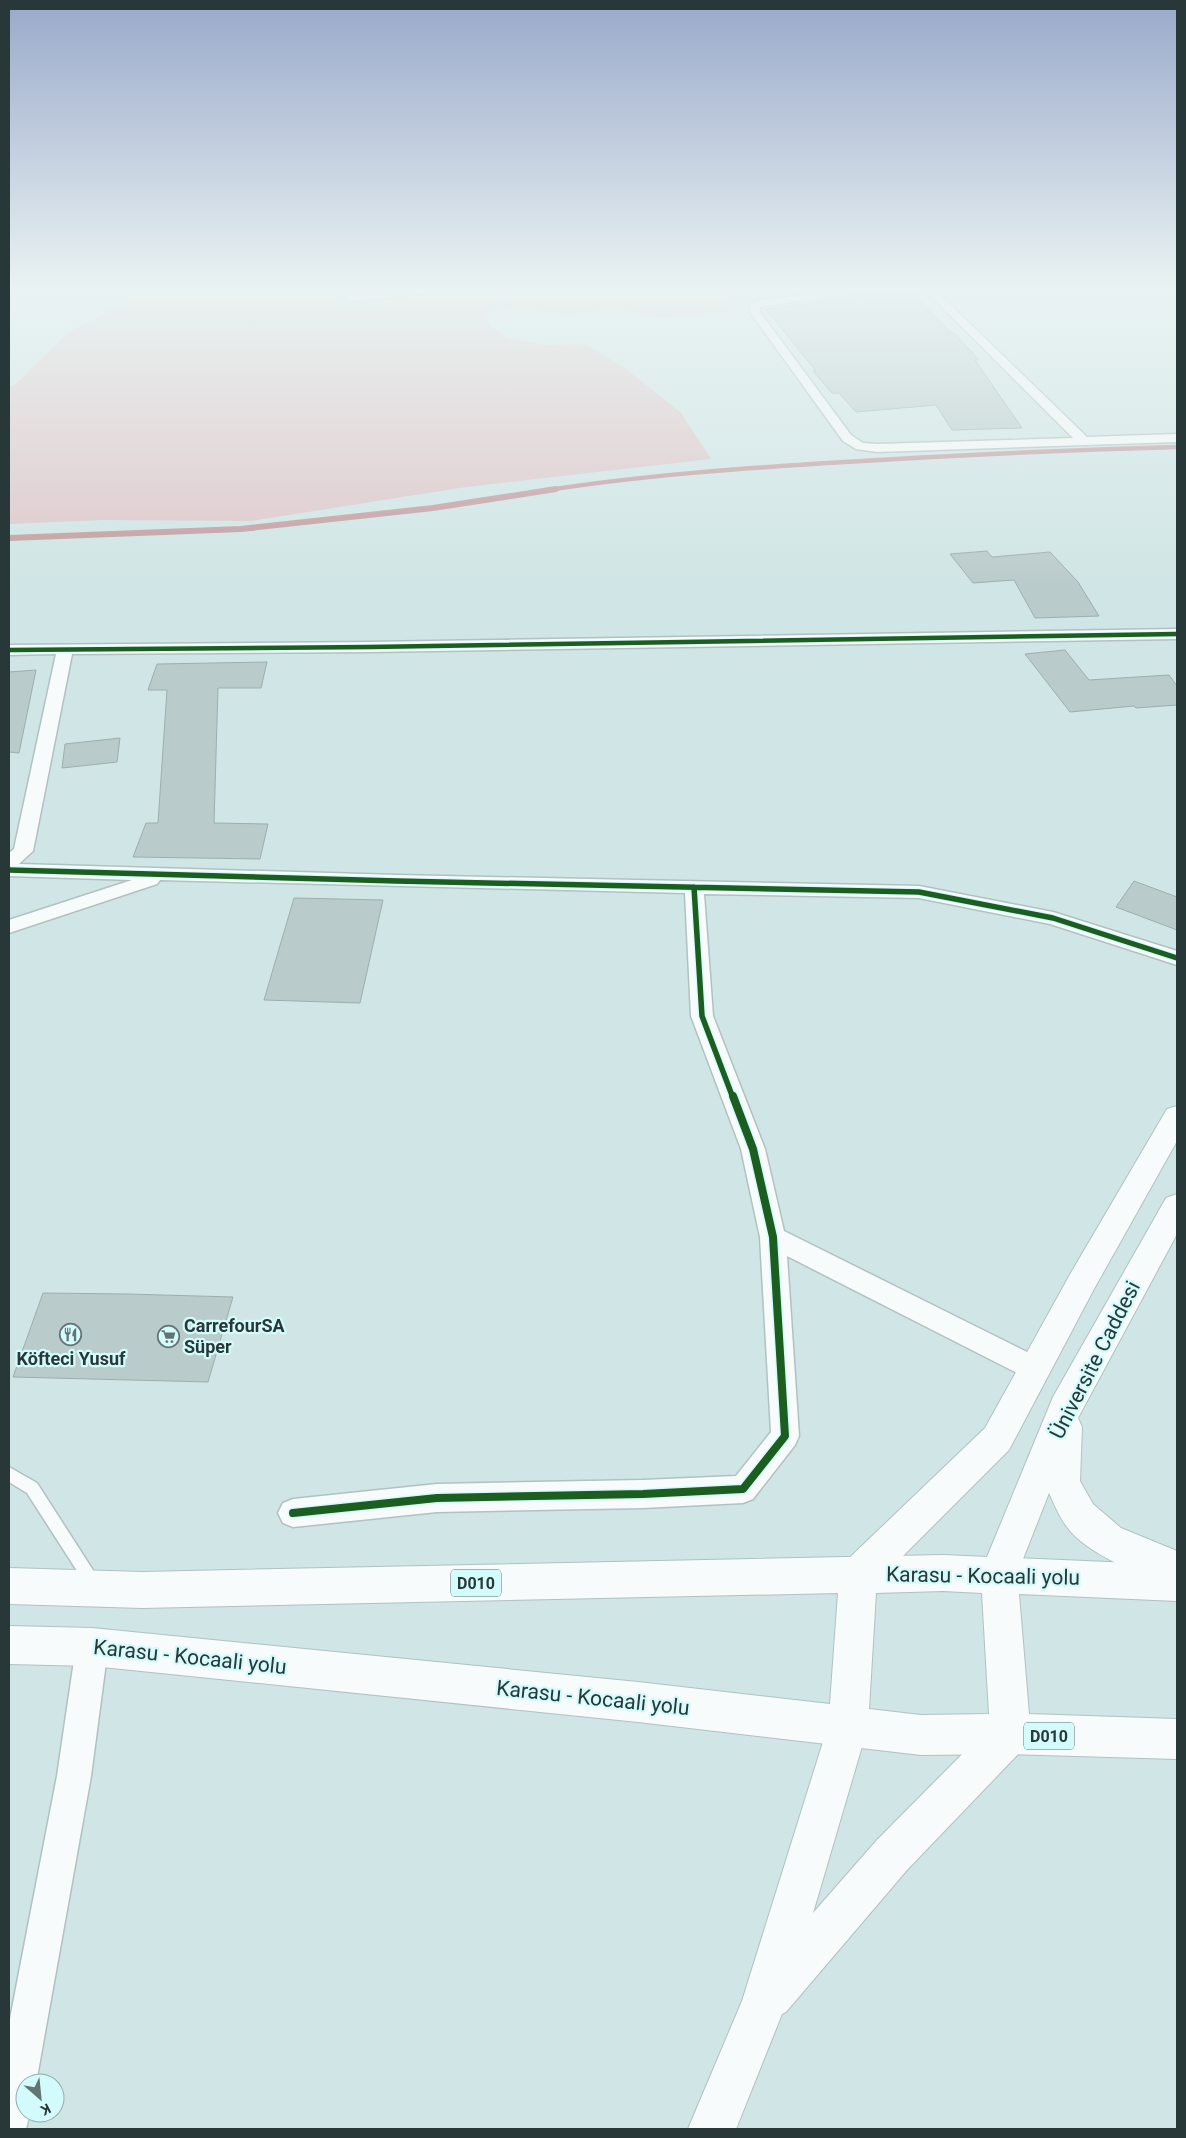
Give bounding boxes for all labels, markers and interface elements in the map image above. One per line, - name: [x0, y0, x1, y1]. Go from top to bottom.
- street label: Üniversite Caddesi: [1045, 1277, 1145, 1443]
- place label: CarrefourSA Süper: [184, 1315, 286, 1357]
- restaurant icon: Köfteci Yusuf: [59, 1322, 83, 1346]
- supermarket icon: CarrefourSA Süper: [156, 1324, 180, 1348]
- place label: Köfteci Yusuf: [17, 1348, 126, 1369]
- street label: Karasu - Kocaali yolu: [886, 1562, 1080, 1590]
- road number: D010: [451, 1570, 501, 1596]
- street label: Karasu - Kocaali yolu: [92, 1635, 288, 1679]
- street label: Karasu - Kocaali yolu: [495, 1676, 691, 1720]
- road number: D010: [1024, 1722, 1074, 1750]
- north arrow: [15, 2073, 65, 2123]
- text: K: [38, 2100, 54, 2119]

